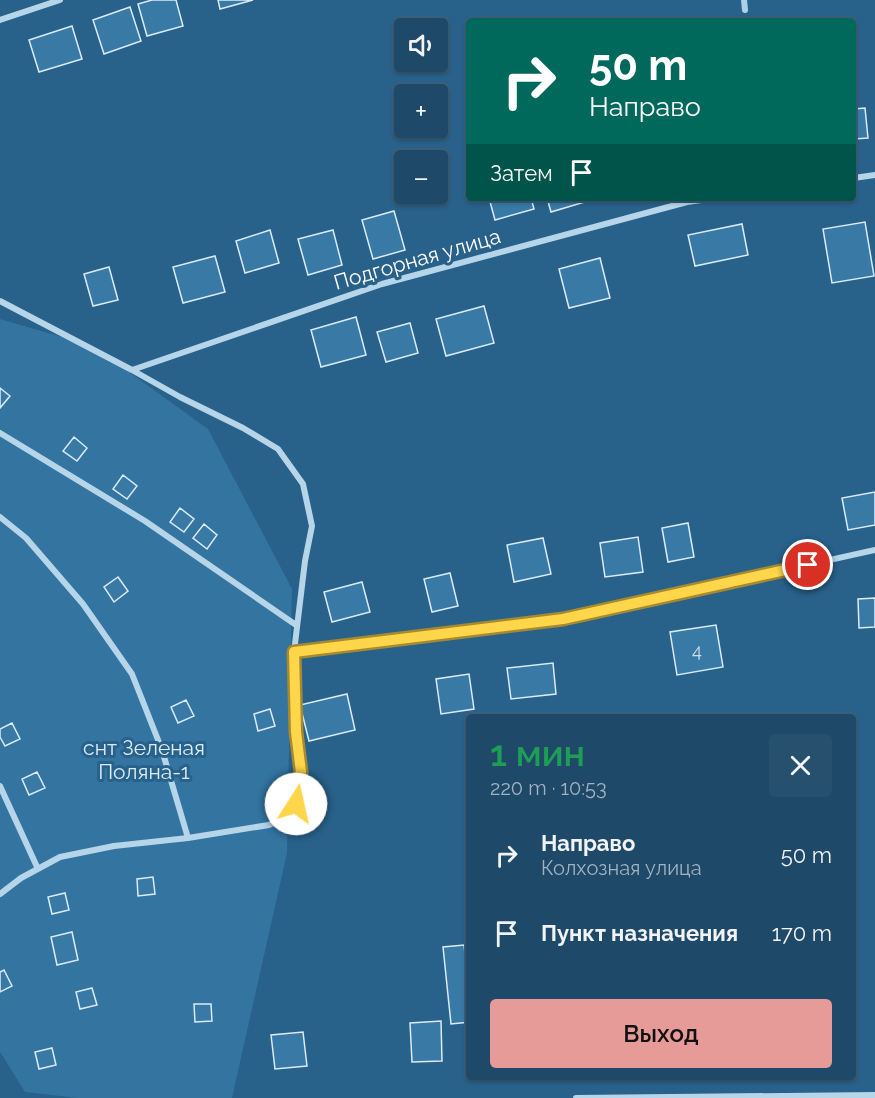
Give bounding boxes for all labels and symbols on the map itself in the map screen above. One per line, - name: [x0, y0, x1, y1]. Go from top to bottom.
- street label: Подгорная улица: [331, 223, 503, 295]
- pin: [782, 539, 833, 590]
- house number: 4: [692, 640, 702, 661]
- park label: снт Зеленая Поляна-1: [83, 735, 205, 784]
- position arrow: [264, 772, 328, 836]

